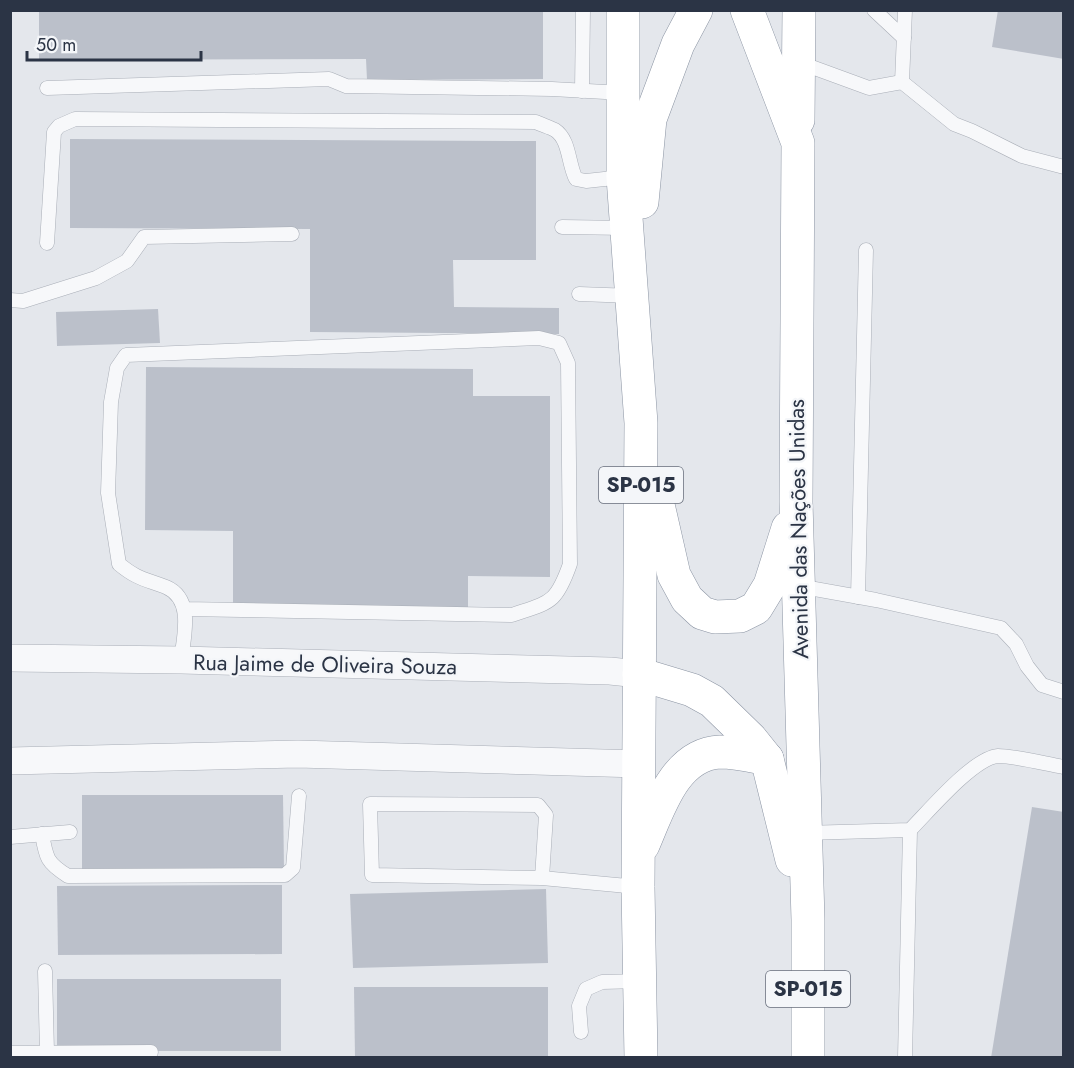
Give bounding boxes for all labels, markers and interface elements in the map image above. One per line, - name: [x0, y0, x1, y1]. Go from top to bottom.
- scale bar: [27, 24, 201, 62]
- text: 50 m: [36, 32, 76, 58]
- street label: Avenida das Nações Unidas: [780, 399, 816, 659]
- road number: SP-015: [599, 467, 683, 503]
- street label: Rua Jaime de Oliveira Souza: [193, 646, 457, 682]
- road number: SP-015: [766, 971, 850, 1007]

